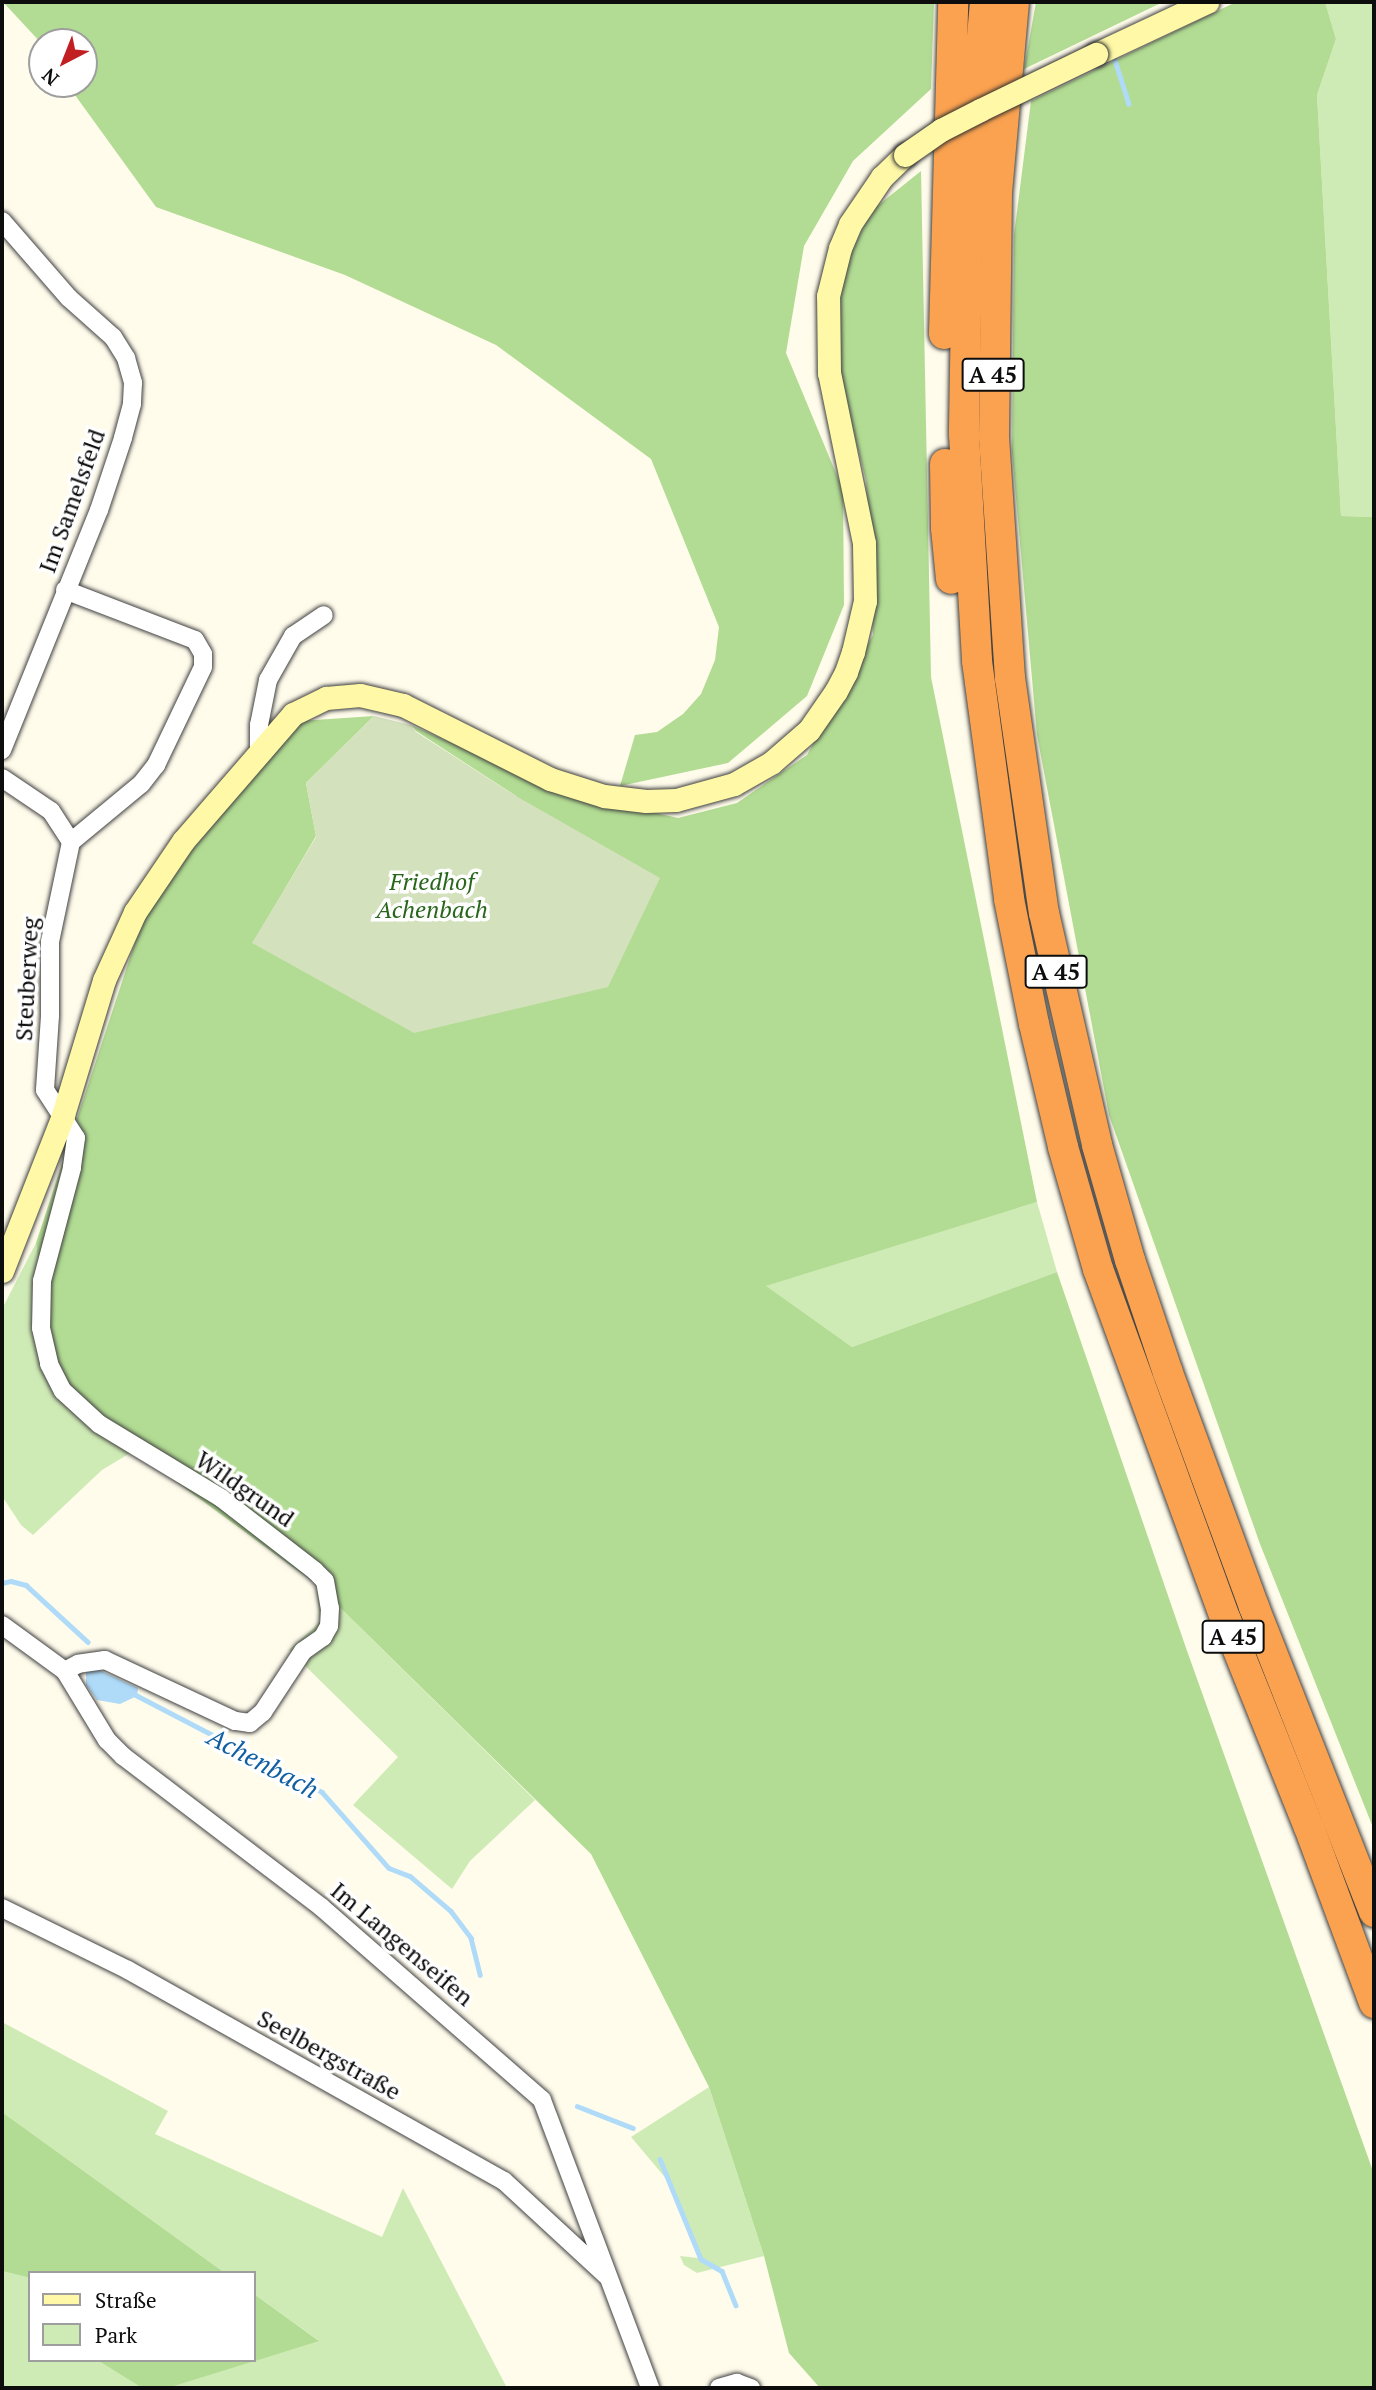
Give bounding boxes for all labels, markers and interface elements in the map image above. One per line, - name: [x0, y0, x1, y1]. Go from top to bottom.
- north arrow: [28, 28, 98, 98]
- text: N: [36, 63, 64, 92]
- road number: A 45: [962, 356, 1024, 394]
- street label: Im Samelsfeld: [33, 425, 111, 577]
- park label: Friedhof Achenbach: [376, 868, 488, 924]
- street label: Steuberweg: [9, 916, 45, 1042]
- road number: A 45: [1024, 953, 1088, 992]
- street label: Wildgrund: [190, 1445, 300, 1533]
- road number: A 45: [1202, 1618, 1264, 1656]
- water label: Achenbach: [202, 1721, 324, 1805]
- street label: Im Langenseifen: [325, 1876, 479, 2012]
- street label: Seelbergstraße: [252, 2004, 406, 2106]
- legend: [28, 2271, 256, 2362]
- text: Straße: [95, 2286, 157, 2314]
- text: Park: [95, 2321, 137, 2349]

